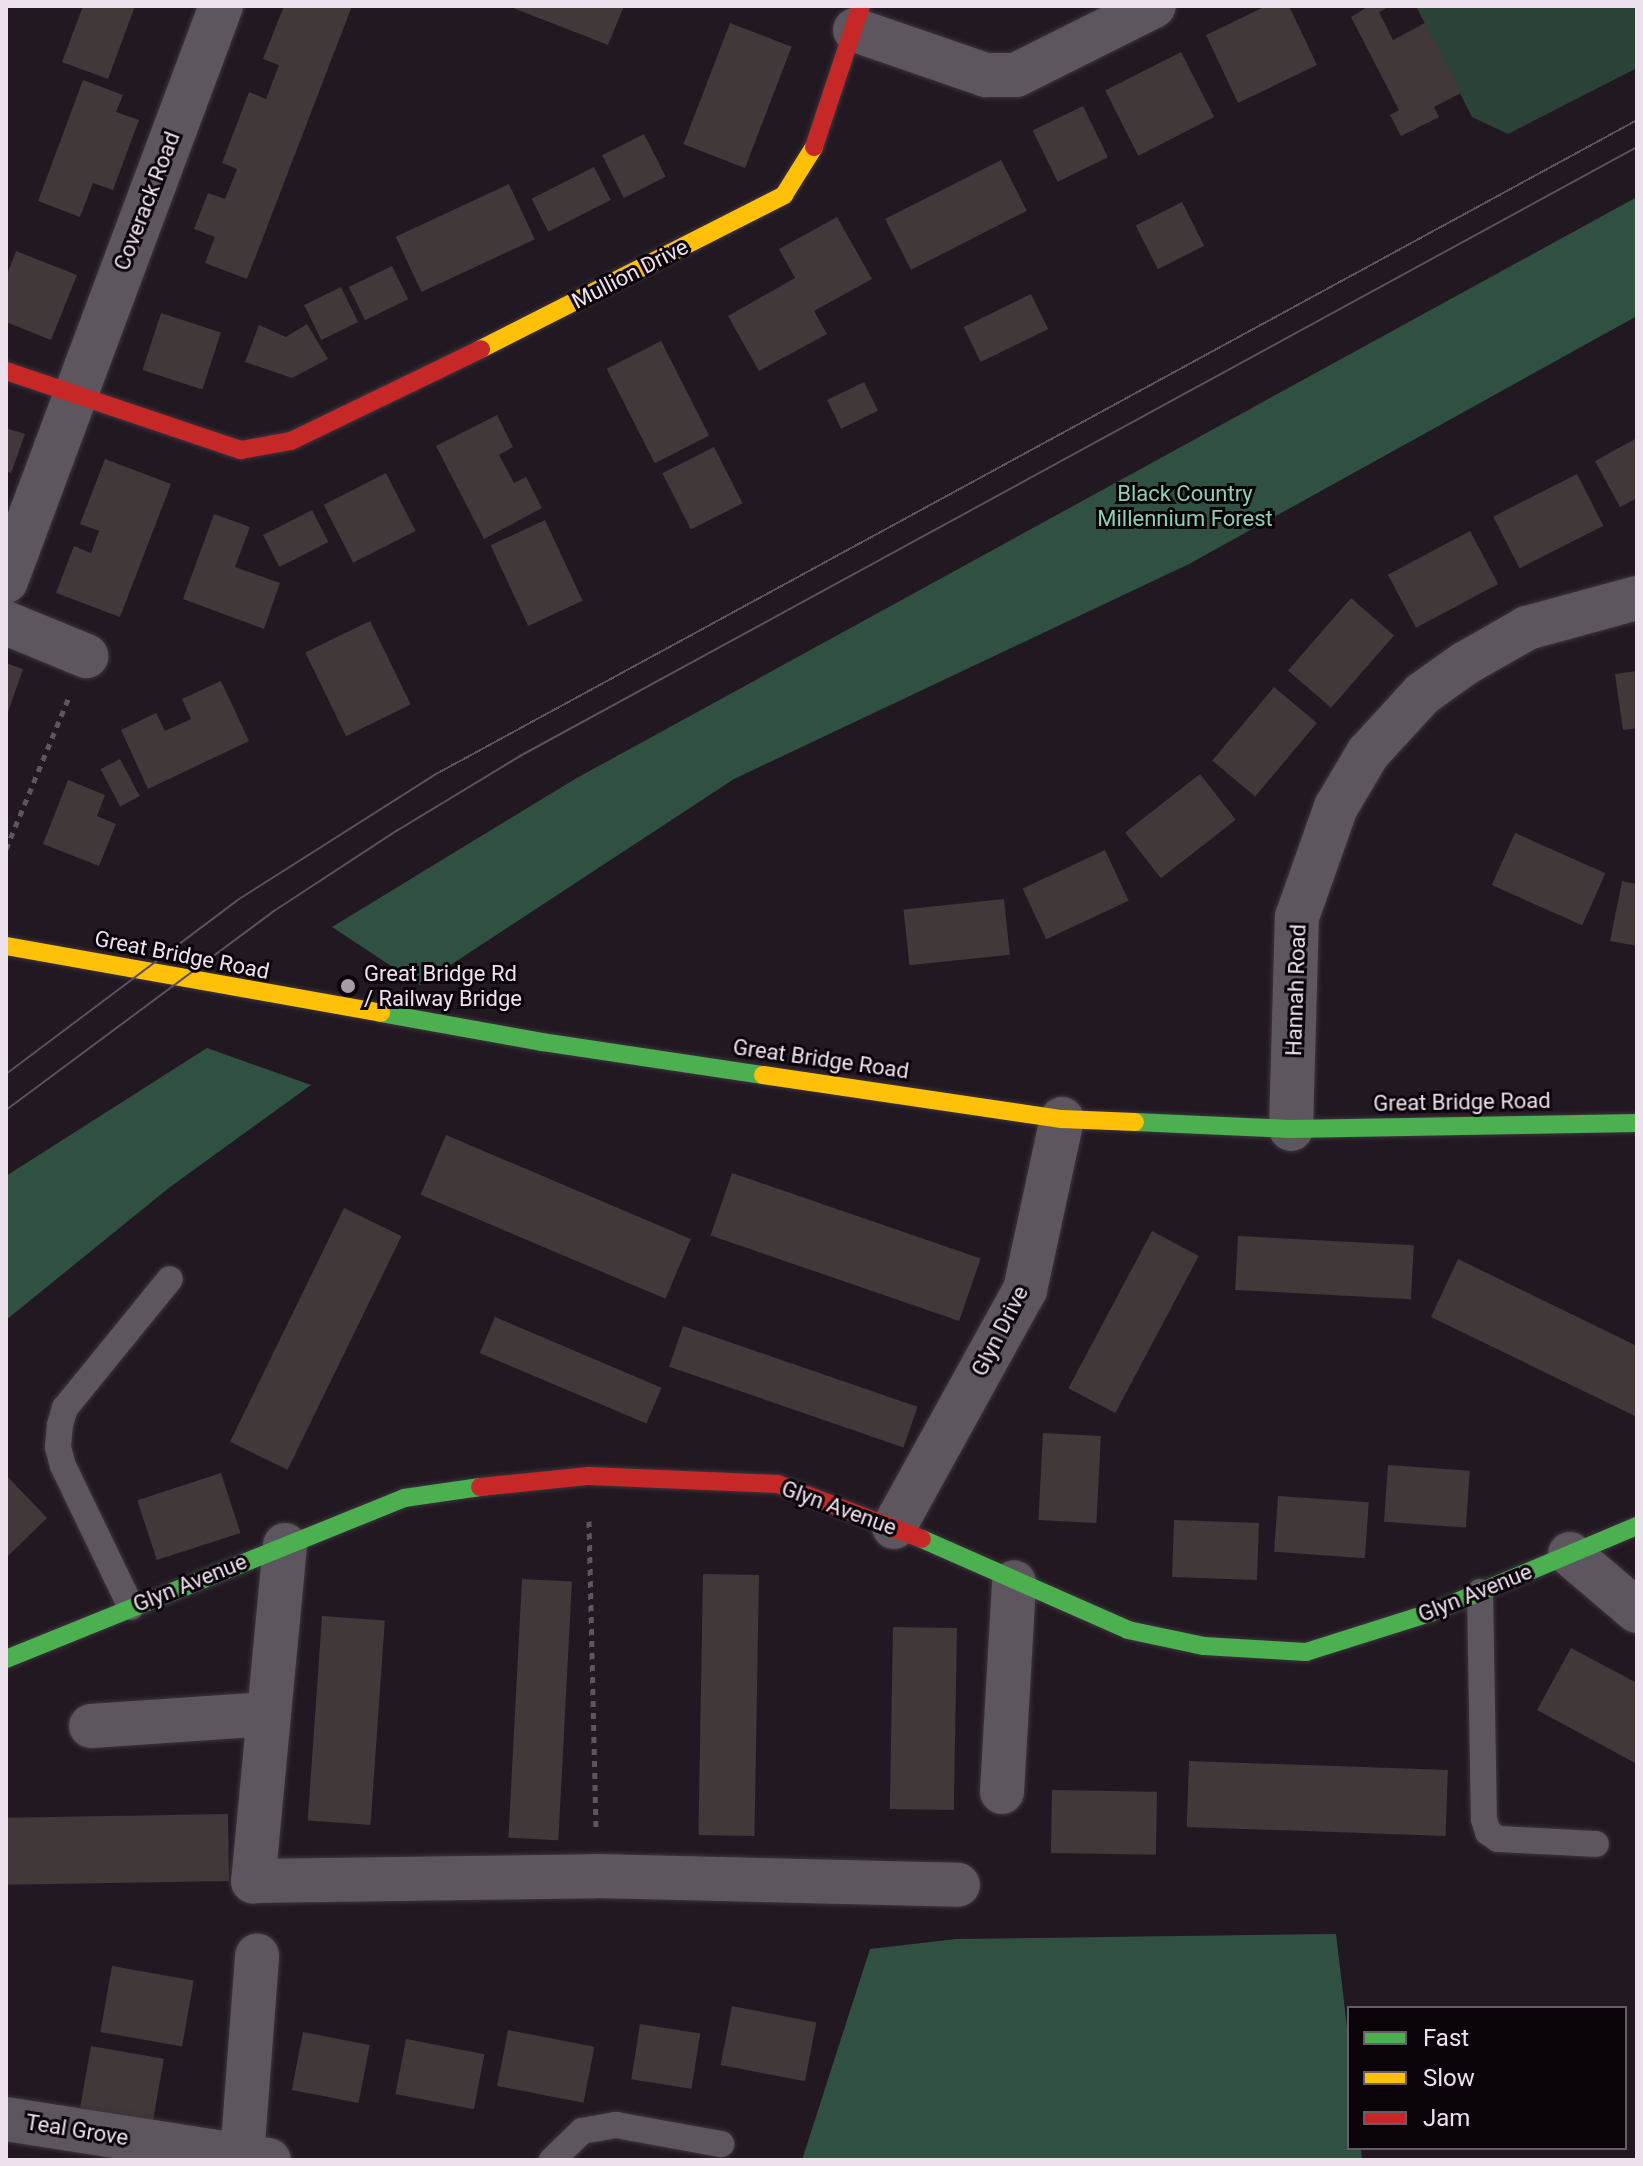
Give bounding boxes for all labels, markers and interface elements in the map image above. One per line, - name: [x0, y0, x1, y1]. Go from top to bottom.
- street label: Coverack Road: [108, 128, 186, 274]
- street label: Mullion Drive: [567, 233, 693, 315]
- park label: Black Country Millennium Forest: [1097, 480, 1273, 532]
- street label: Hannah Road: [1281, 924, 1311, 1056]
- street label: Great Bridge Road: [92, 925, 272, 985]
- place label: Great Bridge Rd / Railway Bridge: [364, 960, 522, 1012]
- marker: Great Bridge Rd / Railway Bridge: [339, 977, 357, 995]
- street label: Great Bridge Road: [731, 1034, 911, 1084]
- street label: Great Bridge Road: [1373, 1087, 1551, 1117]
- street label: Glyn Drive: [966, 1281, 1034, 1381]
- street label: Glyn Avenue: [778, 1475, 900, 1541]
- street label: Glyn Avenue: [129, 1548, 251, 1618]
- street label: Glyn Avenue: [1414, 1558, 1536, 1628]
- legend: [1347, 2006, 1627, 2150]
- text: Fast: [1423, 2024, 1469, 2052]
- text: Slow: [1423, 2064, 1475, 2092]
- text: Jam: [1423, 2104, 1470, 2132]
- street label: Teal Grove: [24, 2109, 130, 2151]

